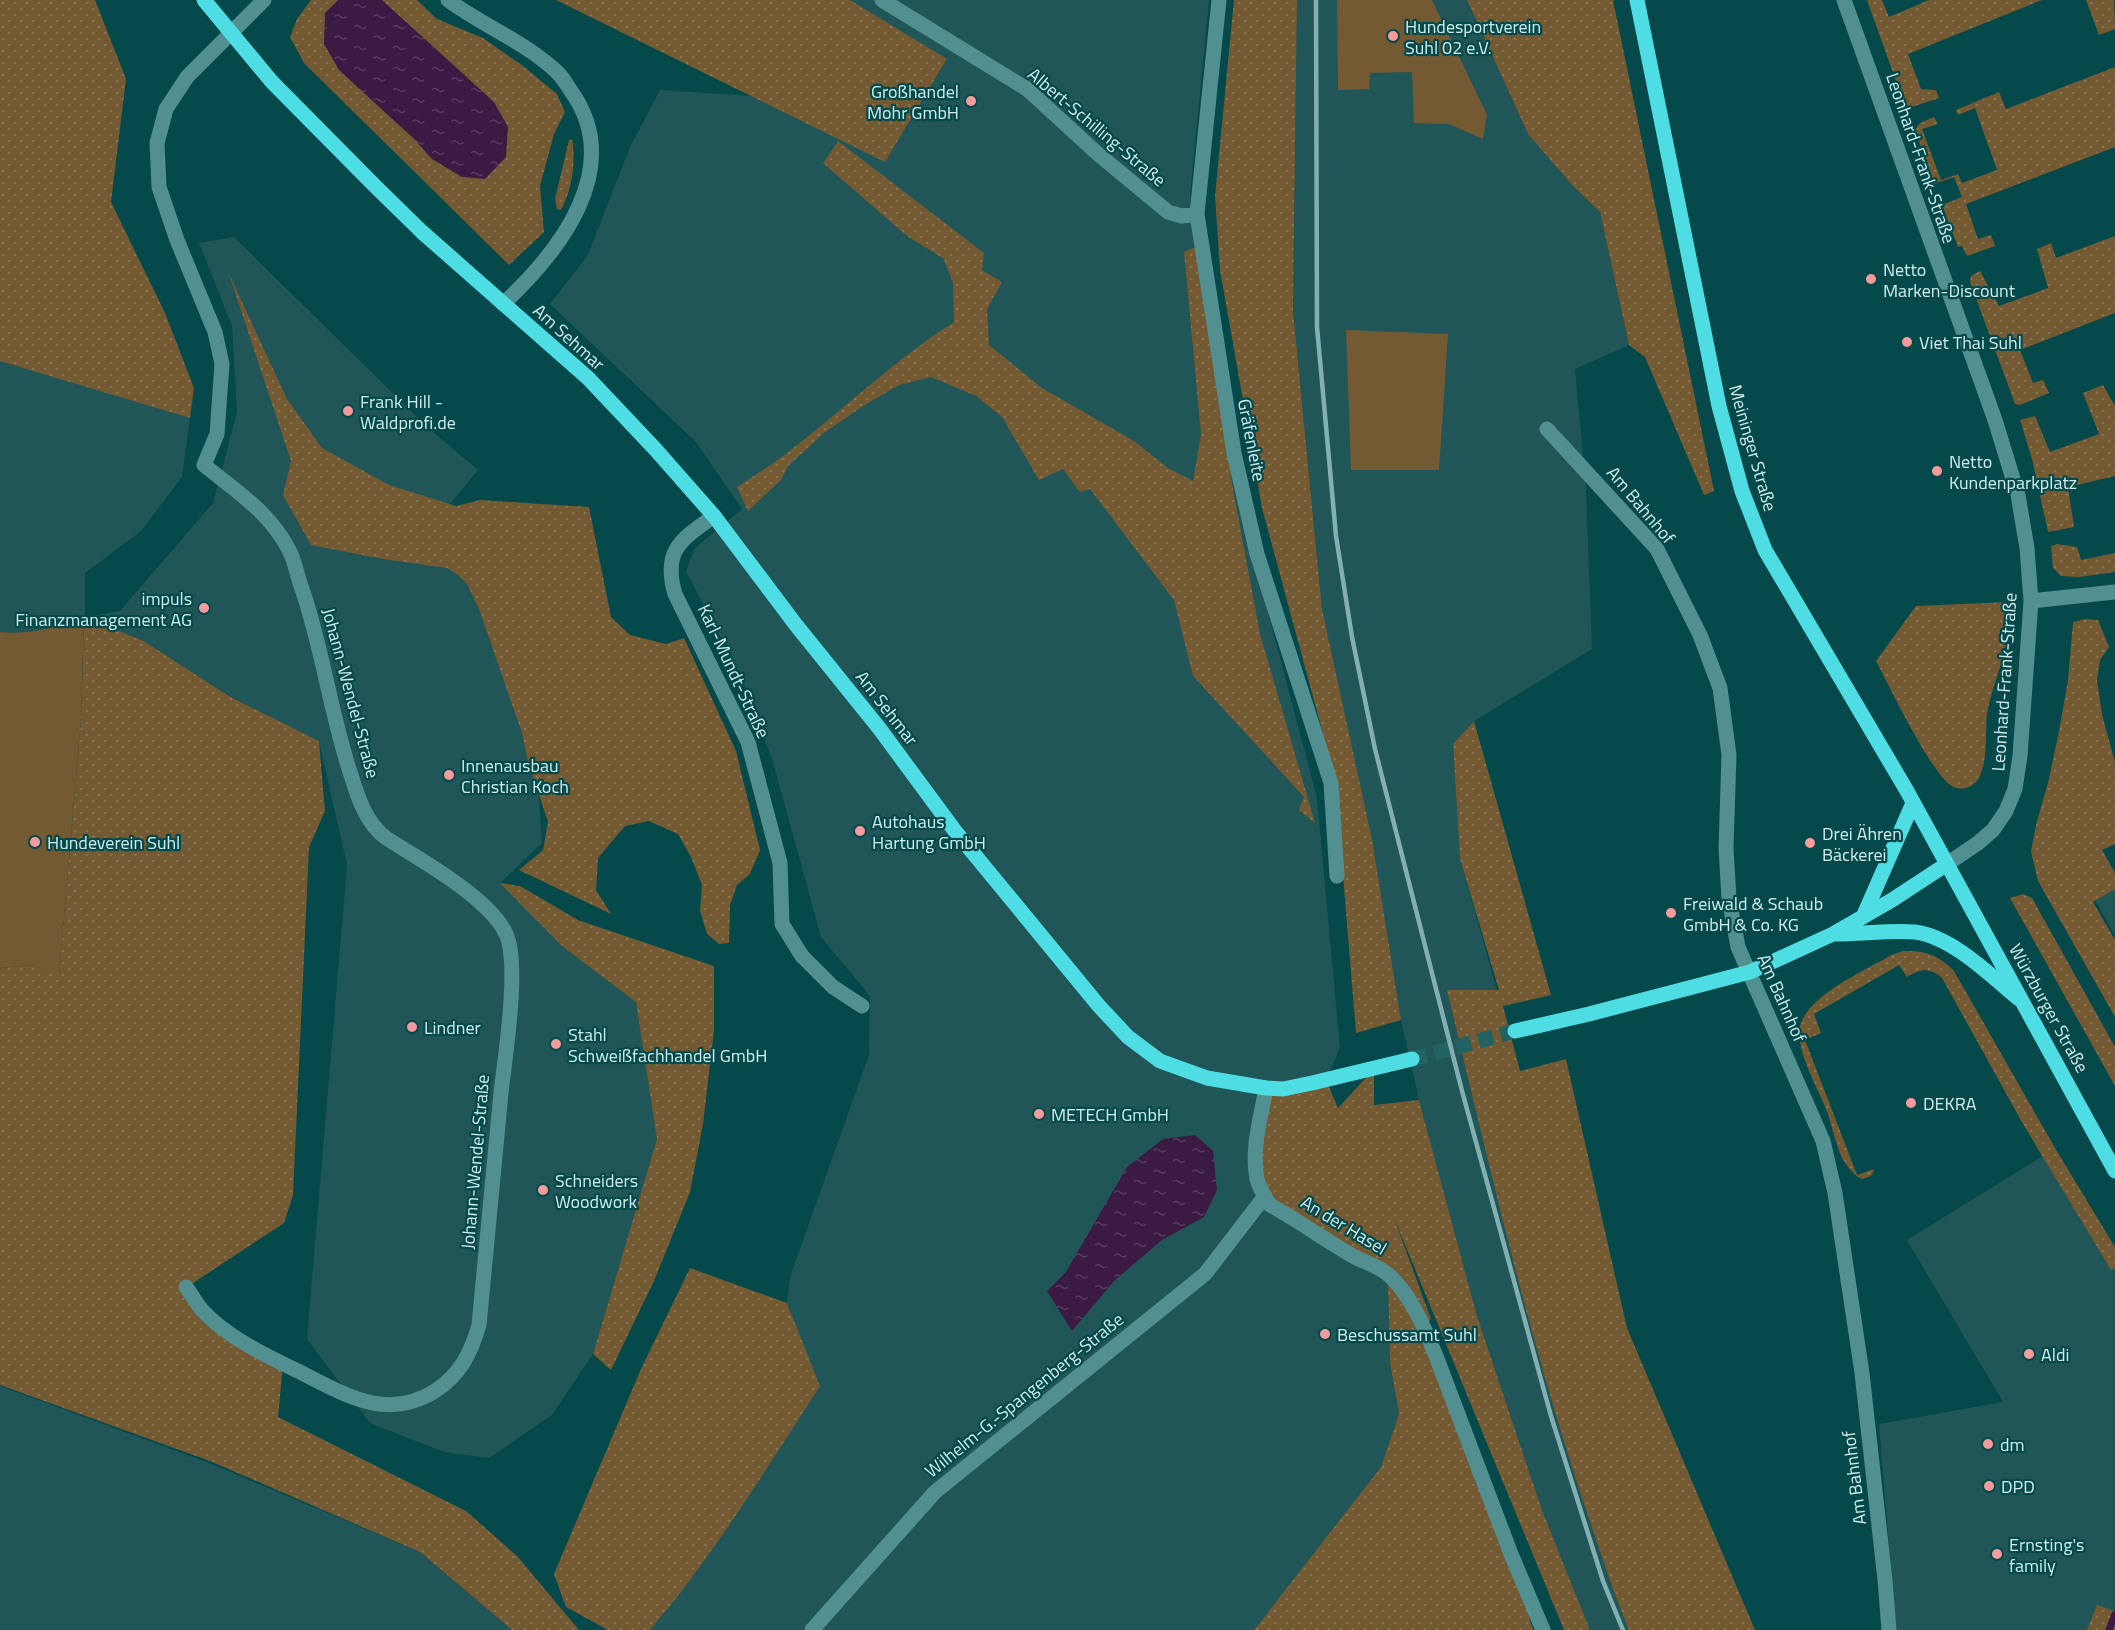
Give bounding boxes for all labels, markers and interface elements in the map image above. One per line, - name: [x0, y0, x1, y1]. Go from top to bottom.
- place label: Hundesportverein Suhl 02 e.V.: [1405, 13, 1541, 61]
- marker: Hundesportverein Suhl 02 e.V.: [1386, 29, 1400, 43]
- street label: Albert-Schilling-Straße: [1022, 61, 1172, 193]
- street label: Leonhard-Frank-Straße: [1879, 69, 1963, 247]
- place label: Großhandel Mohr GmbH: [867, 78, 959, 126]
- marker: Großhandel Mohr GmbH: [964, 94, 978, 108]
- place label: Netto Marken-Discount: [1883, 256, 2016, 304]
- marker: Netto Marken-Discount: [1864, 272, 1878, 286]
- street label: Am Sehmar: [527, 297, 611, 377]
- place label: Viet Thai Suhl: [1919, 329, 2022, 356]
- marker: Viet Thai Suhl: [1900, 335, 1914, 349]
- street label: Meininger Straße: [1722, 382, 1784, 514]
- place label: Frank Hill - Waldprofi.de: [360, 388, 456, 436]
- street label: Gräfenleite: [1231, 396, 1273, 484]
- marker: Frank Hill - Waldprofi.de: [341, 404, 355, 418]
- place label: Netto Kundenparkplatz: [1949, 448, 2077, 496]
- street label: Am Bahnhof: [1600, 460, 1682, 550]
- marker: Netto Kundenparkplatz: [1930, 464, 1944, 478]
- place label: impuls Finanzmanagement AG: [15, 585, 192, 633]
- street label: Leonhard-Frank-Straße: [1984, 592, 2024, 772]
- street label: Karl-Mundt-Straße: [691, 599, 777, 743]
- marker: impuls Finanzmanagement AG: [197, 601, 211, 615]
- street label: Johann-Wendel-Straße: [315, 605, 387, 781]
- street label: Am Sehmar: [849, 665, 925, 751]
- place label: Innenausbau Christian Koch: [461, 752, 569, 800]
- marker: Innenausbau Christian Koch: [442, 768, 456, 782]
- place label: Autohaus Hartung GmbH: [872, 808, 986, 856]
- place label: Drei Ähren Bäckerei: [1822, 820, 1902, 868]
- marker: Autohaus Hartung GmbH: [853, 824, 867, 838]
- place label: Hundeverein Suhl: [47, 829, 180, 856]
- marker: Hundeverein Suhl: [28, 835, 42, 849]
- marker: Drei Ähren Bäckerei: [1803, 836, 1817, 850]
- place label: Freiwald & Schaub GmbH & Co. KG: [1683, 890, 1823, 938]
- marker: Freiwald & Schaub GmbH & Co. KG: [1664, 906, 1678, 920]
- street label: Würzburger Straße: [2002, 939, 2096, 1077]
- street label: Am Bahnhof: [1750, 949, 1814, 1047]
- place label: Lindner: [424, 1014, 481, 1041]
- marker: Lindner: [405, 1020, 419, 1034]
- place label: Stahl Schweißfachhandel GmbH: [568, 1021, 767, 1069]
- marker: Stahl Schweißfachhandel GmbH: [549, 1037, 563, 1051]
- street label: Johann-Wendel-Straße: [454, 1074, 496, 1250]
- place label: DEKRA: [1923, 1090, 1977, 1117]
- marker: DEKRA: [1904, 1096, 1918, 1110]
- place label: METECH GmbH: [1051, 1101, 1169, 1128]
- marker: METECH GmbH: [1032, 1107, 1046, 1121]
- place label: Schneiders Woodwork: [555, 1167, 638, 1215]
- marker: Schneiders Woodwork: [536, 1183, 550, 1197]
- street label: An der Hasel: [1296, 1189, 1392, 1261]
- street label: Wilhelm-G.-Spangenberg-Straße: [919, 1306, 1129, 1484]
- place label: Beschussamt Suhl: [1337, 1321, 1477, 1348]
- marker: Beschussamt Suhl: [1318, 1327, 1332, 1341]
- place label: Aldi: [2041, 1341, 2069, 1368]
- marker: Aldi: [2022, 1347, 2036, 1361]
- street label: Am Bahnhof: [1835, 1430, 1873, 1526]
- place label: dm: [2000, 1431, 2025, 1458]
- marker: dm: [1981, 1437, 1995, 1451]
- place label: DPD: [2001, 1473, 2035, 1500]
- marker: DPD: [1982, 1479, 1996, 1493]
- place label: Ernsting's family: [2009, 1531, 2084, 1579]
- marker: Ernsting's family: [1990, 1547, 2004, 1561]

